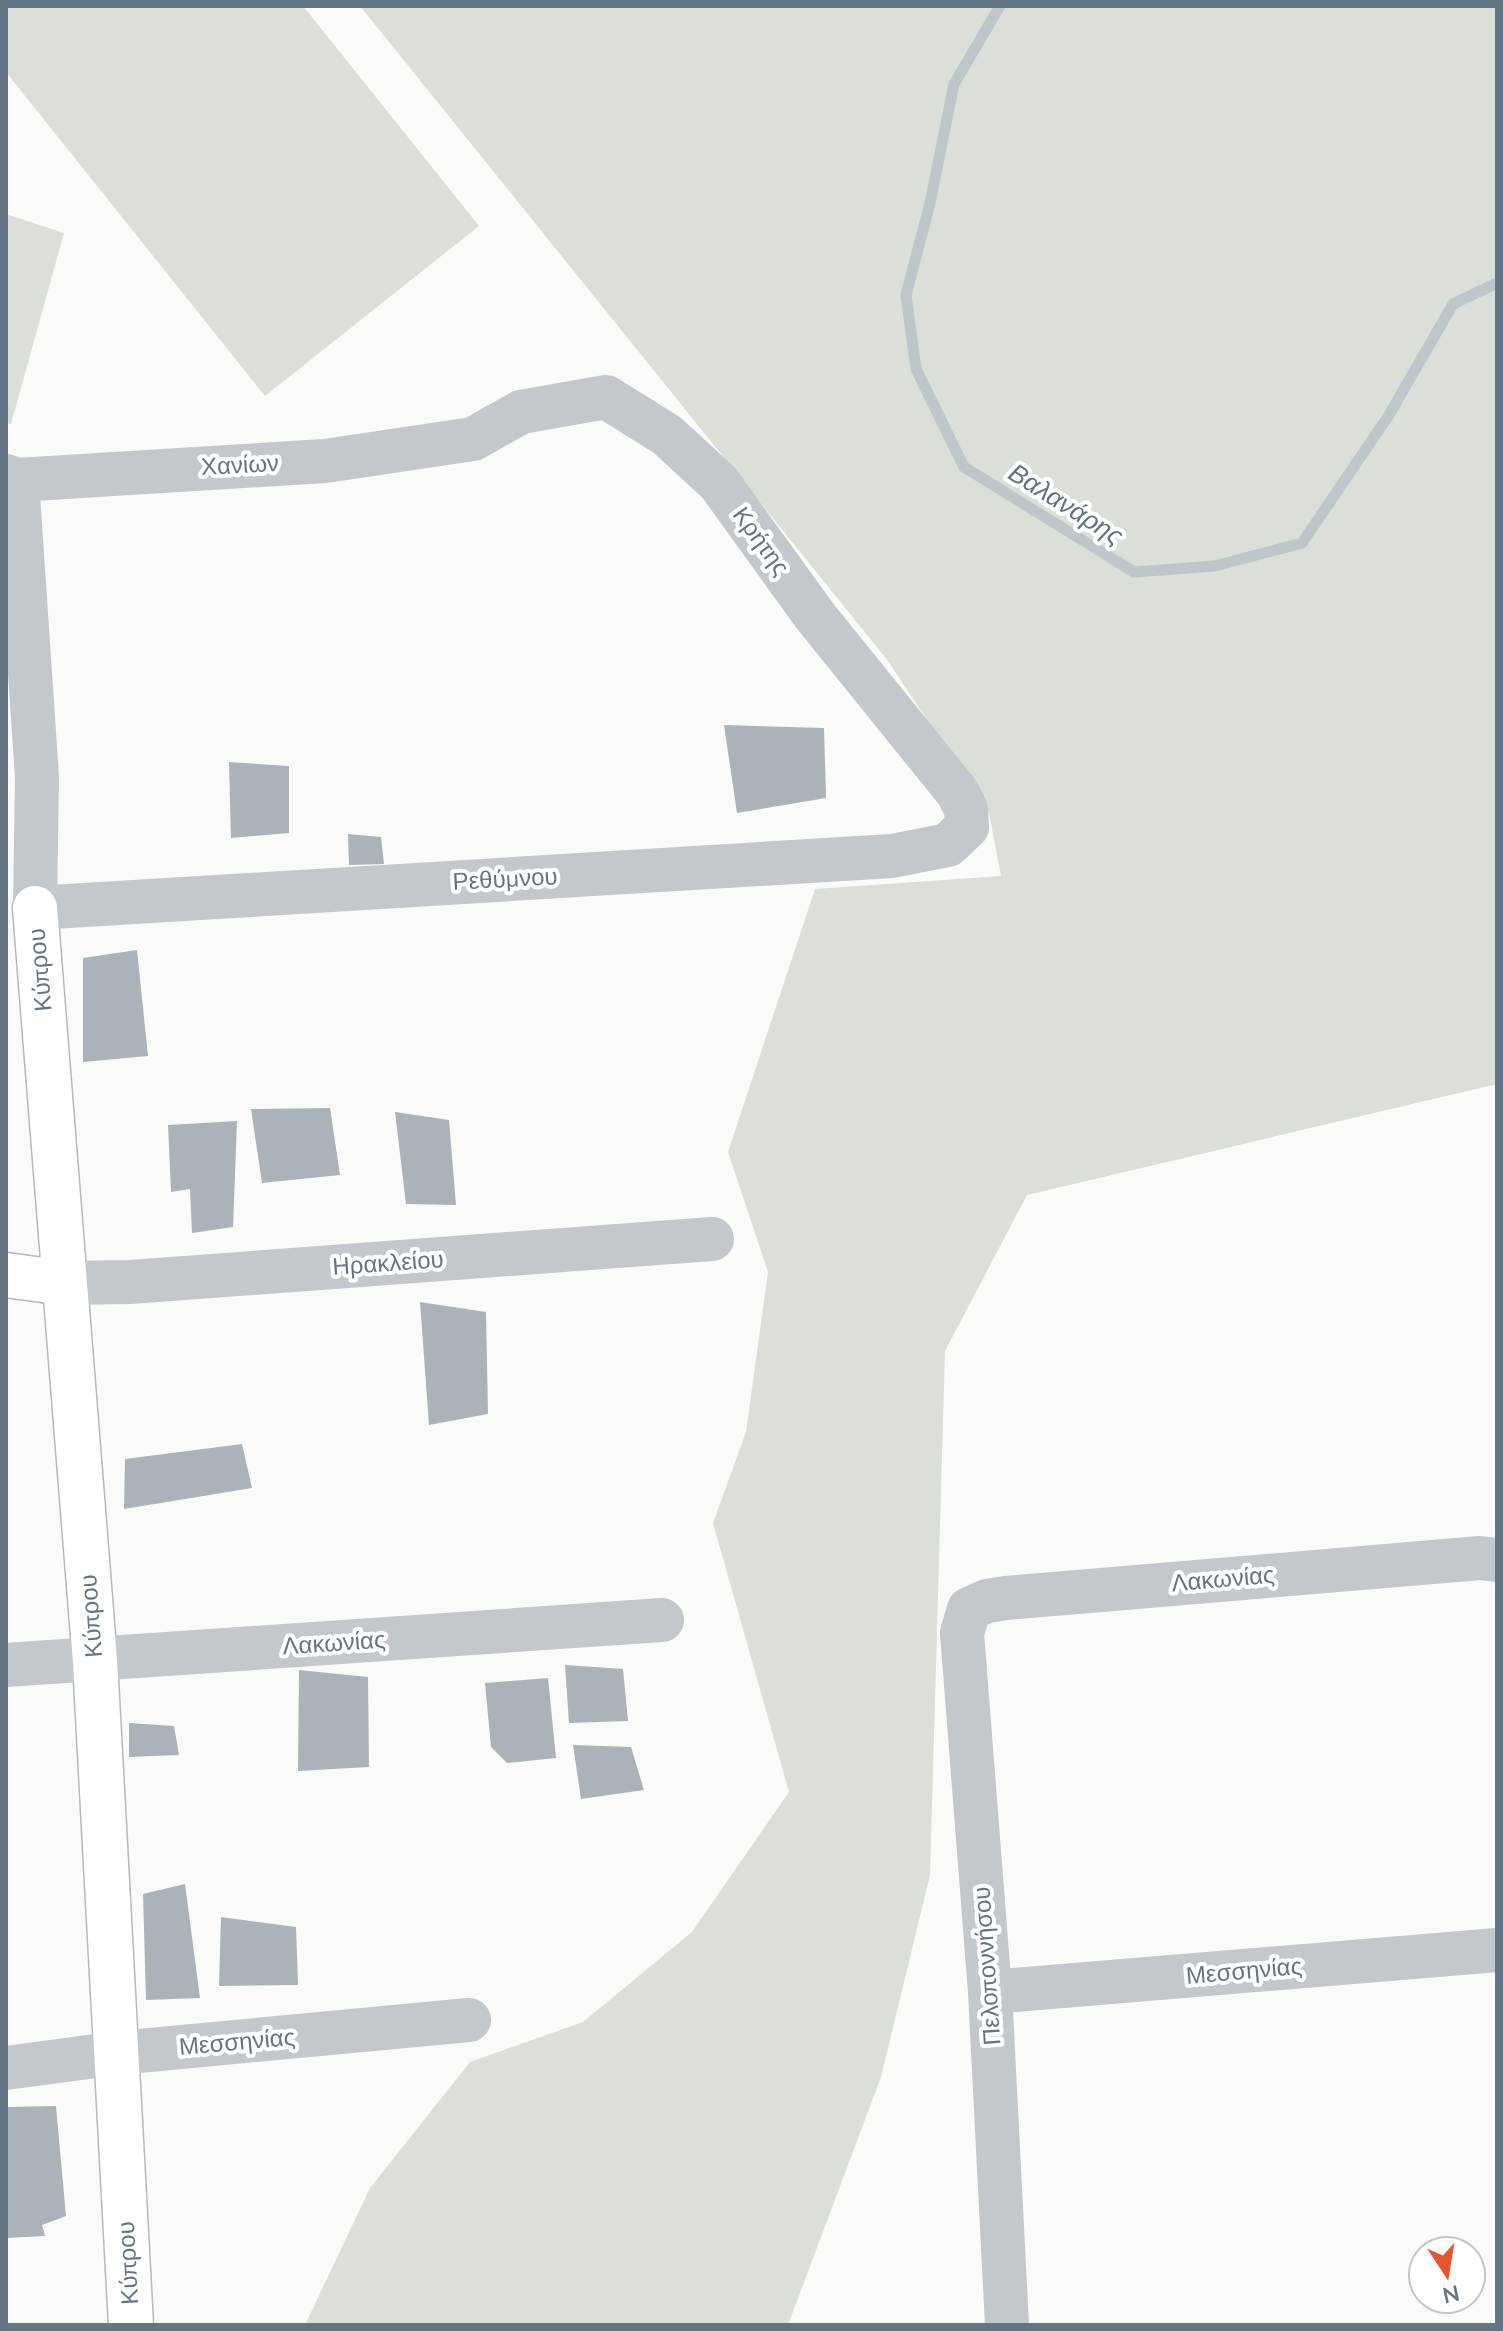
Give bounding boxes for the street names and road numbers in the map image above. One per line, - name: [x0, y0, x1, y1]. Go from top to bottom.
- street label: Χανίων: [200, 447, 280, 483]
- street label: Κρήτης: [725, 500, 797, 582]
- street label: Ρεθύμνου: [452, 860, 558, 898]
- street label: Κύπρου: [20, 927, 60, 1013]
- street label: Ηρακλείου: [331, 1243, 445, 1283]
- street label: Λακωνίας: [1170, 1559, 1276, 1599]
- street label: Κύπρου: [72, 1573, 110, 1659]
- street label: Λακωνίας: [281, 1623, 387, 1663]
- street label: Πελοποννήσου: [965, 1886, 1009, 2046]
- street label: Μεσσηνίας: [1185, 1950, 1303, 1992]
- street label: Μεσσηνίας: [178, 2021, 296, 2063]
- street label: Κύπρου: [110, 2221, 146, 2305]

